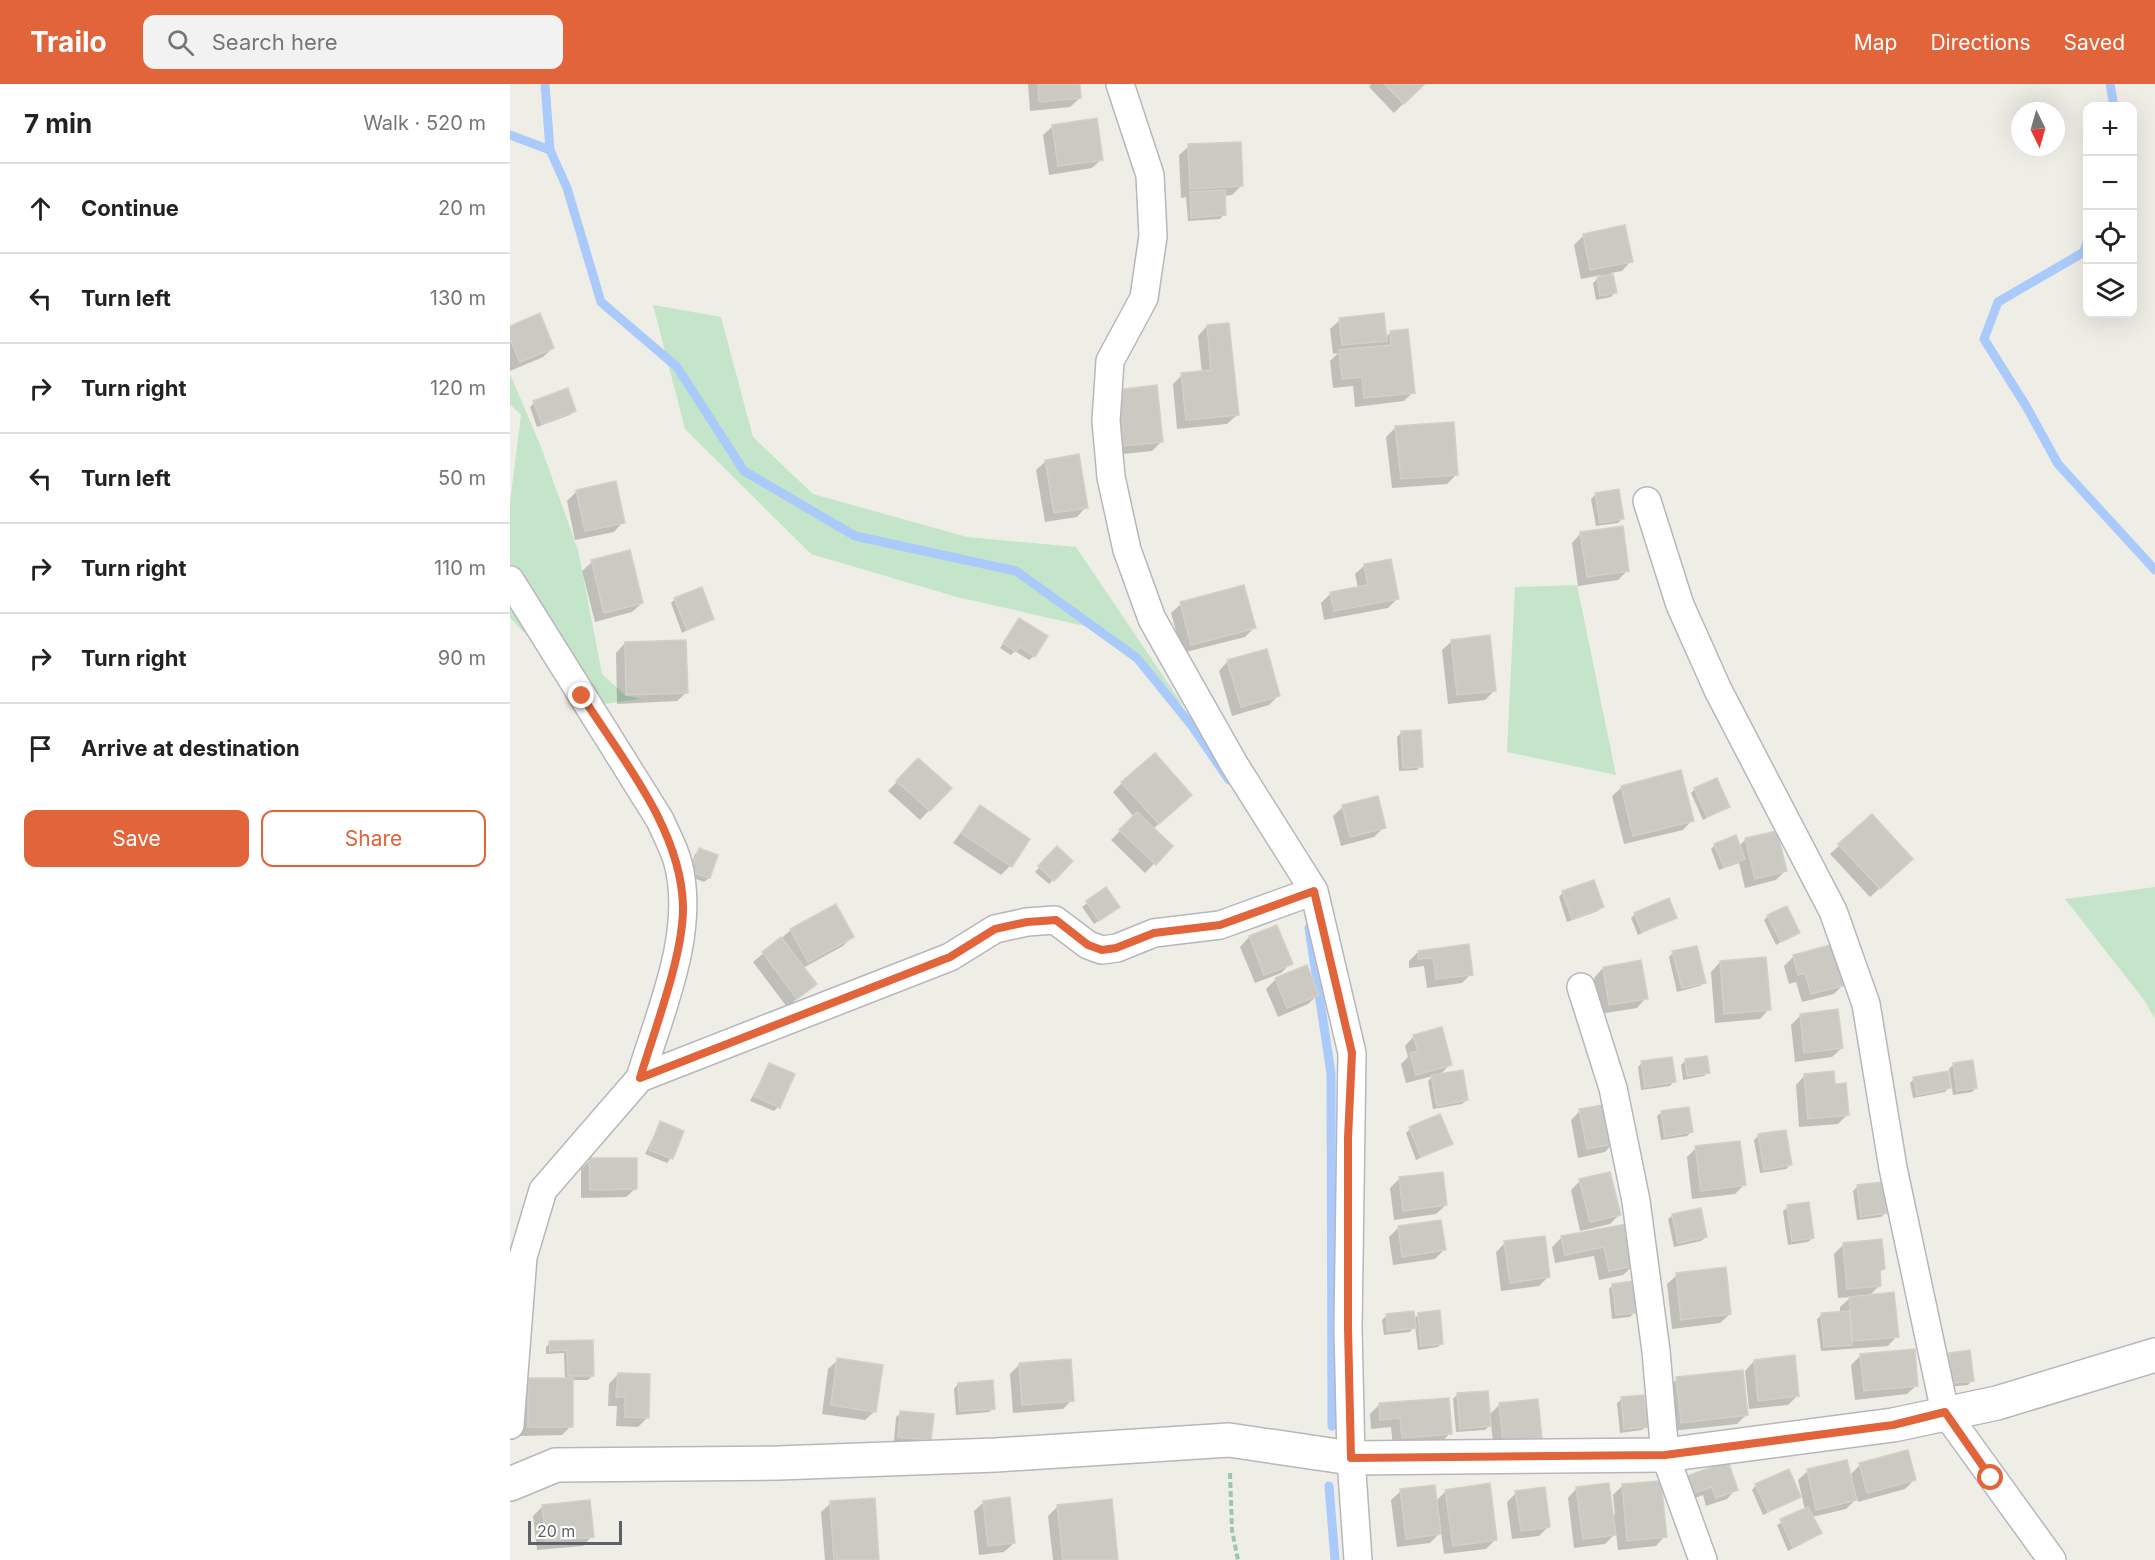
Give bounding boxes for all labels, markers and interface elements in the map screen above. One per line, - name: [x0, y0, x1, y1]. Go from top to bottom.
- search box: [143, 15, 563, 69]
- text: Trailo: [30, 25, 107, 59]
- icon: search: [164, 26, 197, 59]
- text: Search here: [212, 29, 338, 55]
- text: Map: [1854, 30, 1897, 55]
- text: Directions: [1930, 30, 2031, 55]
- text: Saved: [2064, 30, 2125, 55]
- north arrow: [2011, 102, 2065, 156]
- map controls: [2083, 102, 2137, 318]
- button: +: [2083, 102, 2137, 156]
- text: 7 min: [24, 108, 92, 139]
- text: Walk · 520 m: [363, 111, 486, 135]
- button: −: [2083, 156, 2137, 210]
- icon: ahead: [24, 192, 57, 225]
- text: Continue: [81, 195, 179, 221]
- text: 20 m: [438, 196, 486, 220]
- button: locate: [2083, 210, 2137, 264]
- button: layers: [2083, 264, 2137, 318]
- icon: left: [24, 282, 57, 315]
- text: Turn left: [81, 285, 171, 311]
- text: 130 m: [430, 286, 486, 310]
- icon: right: [24, 372, 57, 405]
- text: Turn right: [81, 375, 187, 401]
- text: 120 m: [430, 376, 486, 400]
- icon: left: [24, 462, 57, 495]
- text: Turn left: [81, 465, 171, 491]
- text: 50 m: [438, 466, 486, 490]
- icon: right: [24, 552, 57, 585]
- text: Turn right: [81, 555, 187, 581]
- text: 110 m: [434, 556, 486, 580]
- icon: right: [24, 642, 57, 675]
- text: Turn right: [81, 645, 187, 671]
- text: 90 m: [438, 646, 486, 670]
- route end: [568, 682, 594, 708]
- icon: arrive: [24, 732, 57, 765]
- text: Arrive at destination: [81, 735, 300, 761]
- button: Save: [24, 810, 249, 867]
- button: Share: [261, 810, 486, 867]
- route start: [1977, 1464, 2003, 1490]
- scale bar: [528, 1518, 622, 1546]
- text: 20 m: [537, 1521, 575, 1541]

